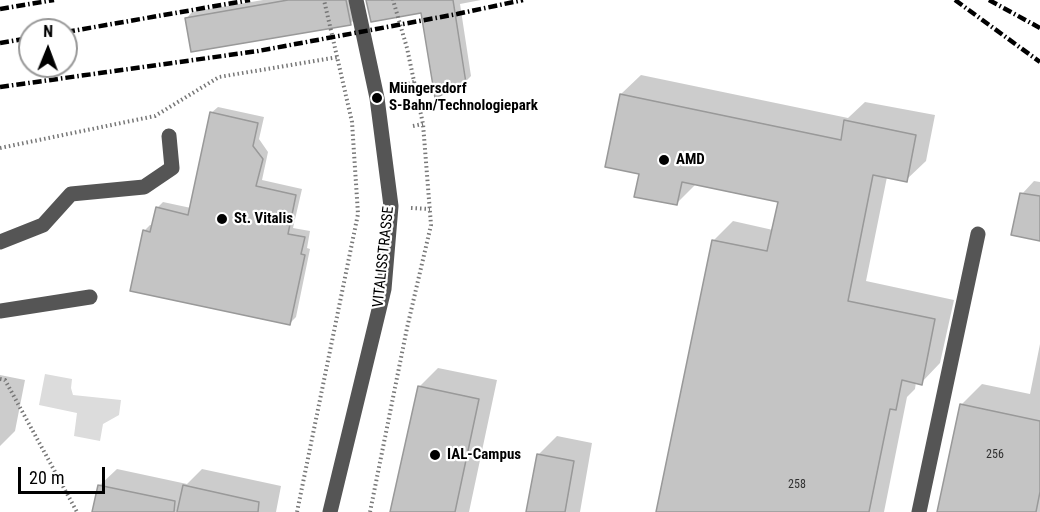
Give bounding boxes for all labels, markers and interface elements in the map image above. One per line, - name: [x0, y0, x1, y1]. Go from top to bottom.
- north arrow: [18, 18, 78, 78]
- text: N: [43, 22, 53, 41]
- place label: Müngersdorf S-Bahn/Technologiepark: [389, 80, 538, 115]
- marker: Müngersdorf S-Bahn/Technologiepark: [370, 91, 384, 105]
- place label: AMD: [676, 151, 705, 169]
- marker: AMD: [657, 153, 671, 167]
- street label: VITALISSTRASSE: [370, 205, 398, 309]
- place label: St. Vitalis: [234, 210, 293, 228]
- marker: St. Vitalis: [215, 212, 229, 226]
- place label: IAL-Campus: [447, 446, 521, 464]
- marker: IAL-Campus: [428, 448, 442, 462]
- house number: 256: [986, 448, 1004, 462]
- scale bar: [21, 455, 108, 493]
- text: 20 m: [29, 467, 64, 488]
- house number: 258: [788, 478, 806, 492]

